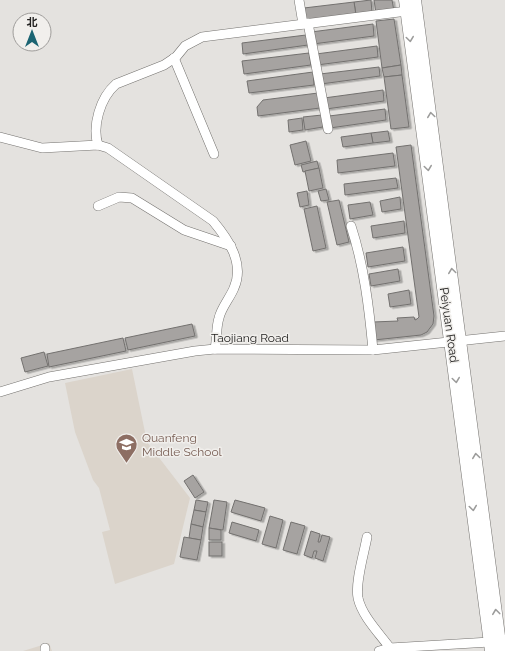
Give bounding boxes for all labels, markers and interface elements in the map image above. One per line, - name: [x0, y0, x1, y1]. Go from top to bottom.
- north arrow: [12, 12, 52, 52]
- text: 北: [27, 16, 38, 29]
- one-way arrow: [405, 36, 414, 42]
- one-way arrow: [426, 112, 435, 118]
- one-way arrow: [423, 164, 432, 171]
- one-way arrow: [447, 268, 456, 274]
- street label: Peiyuan Road: [437, 286, 461, 364]
- street label: Taojiang Road: [211, 331, 289, 345]
- one-way arrow: [451, 377, 460, 383]
- place label: Quanfeng Middle School: [142, 431, 223, 459]
- school or university icon: Quanfeng Middle School: [113, 432, 139, 465]
- one-way arrow: [472, 453, 481, 459]
- one-way arrow: [468, 505, 477, 512]
- one-way arrow: [492, 609, 501, 615]

